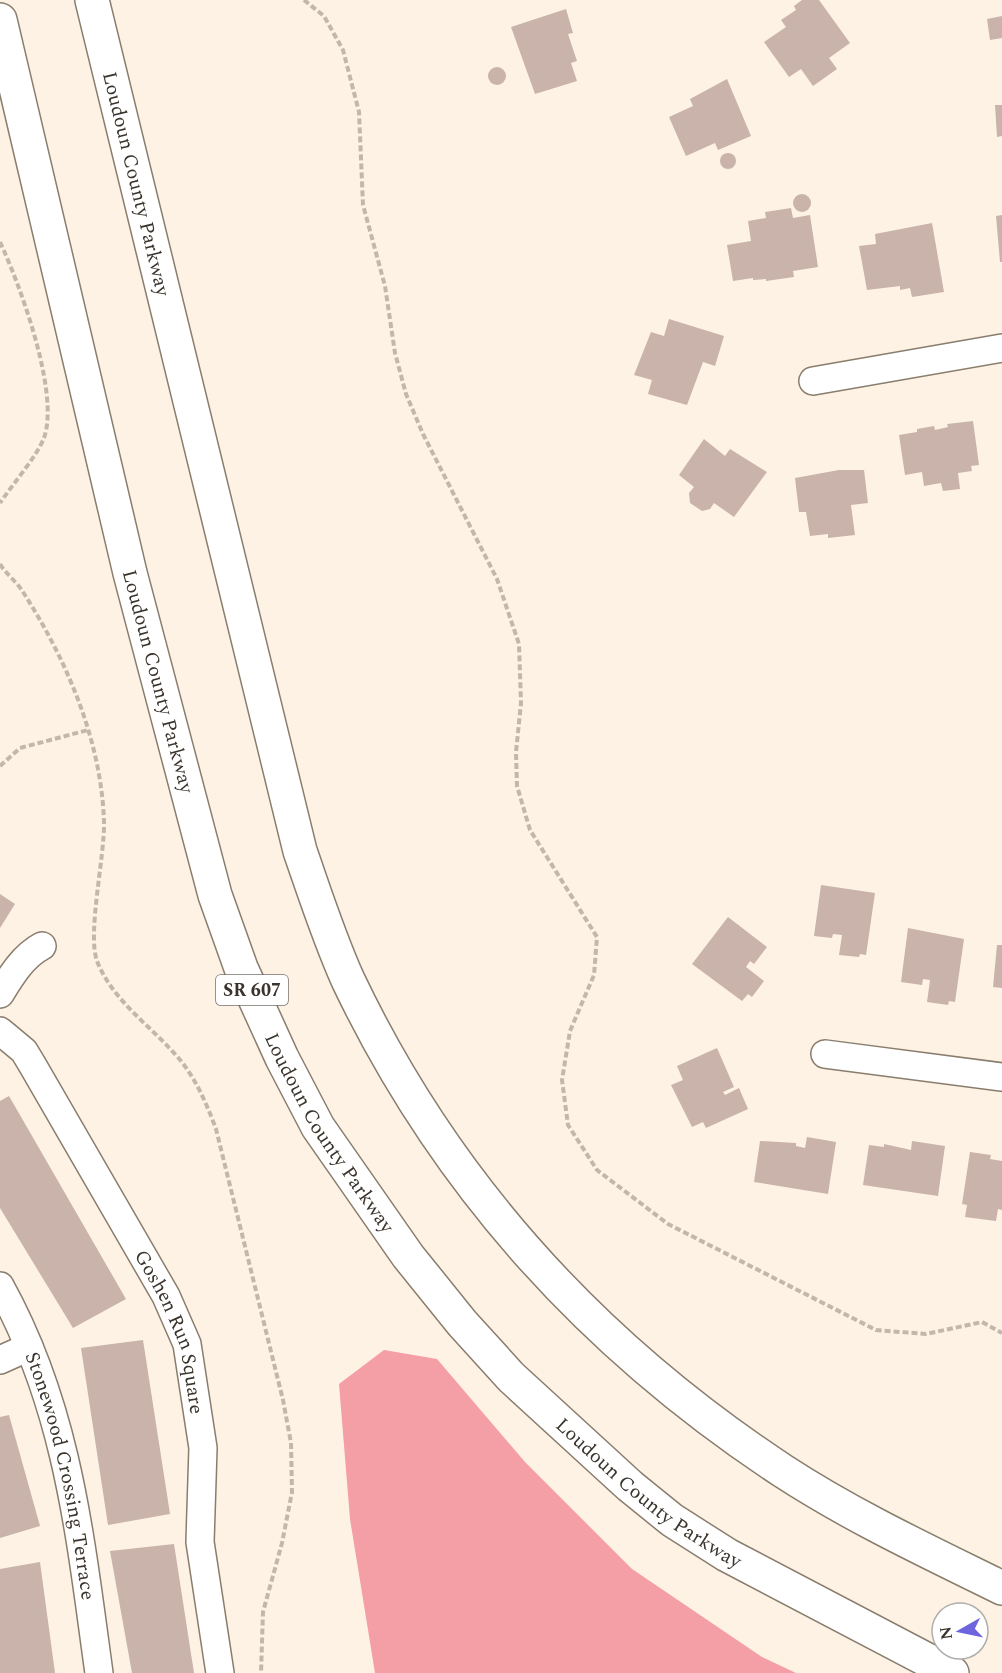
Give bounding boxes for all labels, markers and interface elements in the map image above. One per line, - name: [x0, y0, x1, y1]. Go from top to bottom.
- street label: Loudoun County Parkway: [94, 68, 178, 301]
- street label: Loudoun County Parkway: [114, 566, 202, 798]
- road number: SR 607: [216, 975, 288, 1005]
- street label: Loudoun County Parkway: [256, 1028, 402, 1240]
- street label: Goshen Run Square: [126, 1244, 212, 1416]
- street label: Stonewood Crossing Terrace: [17, 1347, 103, 1602]
- street label: Loudoun County Parkway: [548, 1411, 748, 1577]
- north arrow: [930, 1601, 990, 1661]
- text: N: [933, 1625, 959, 1642]

